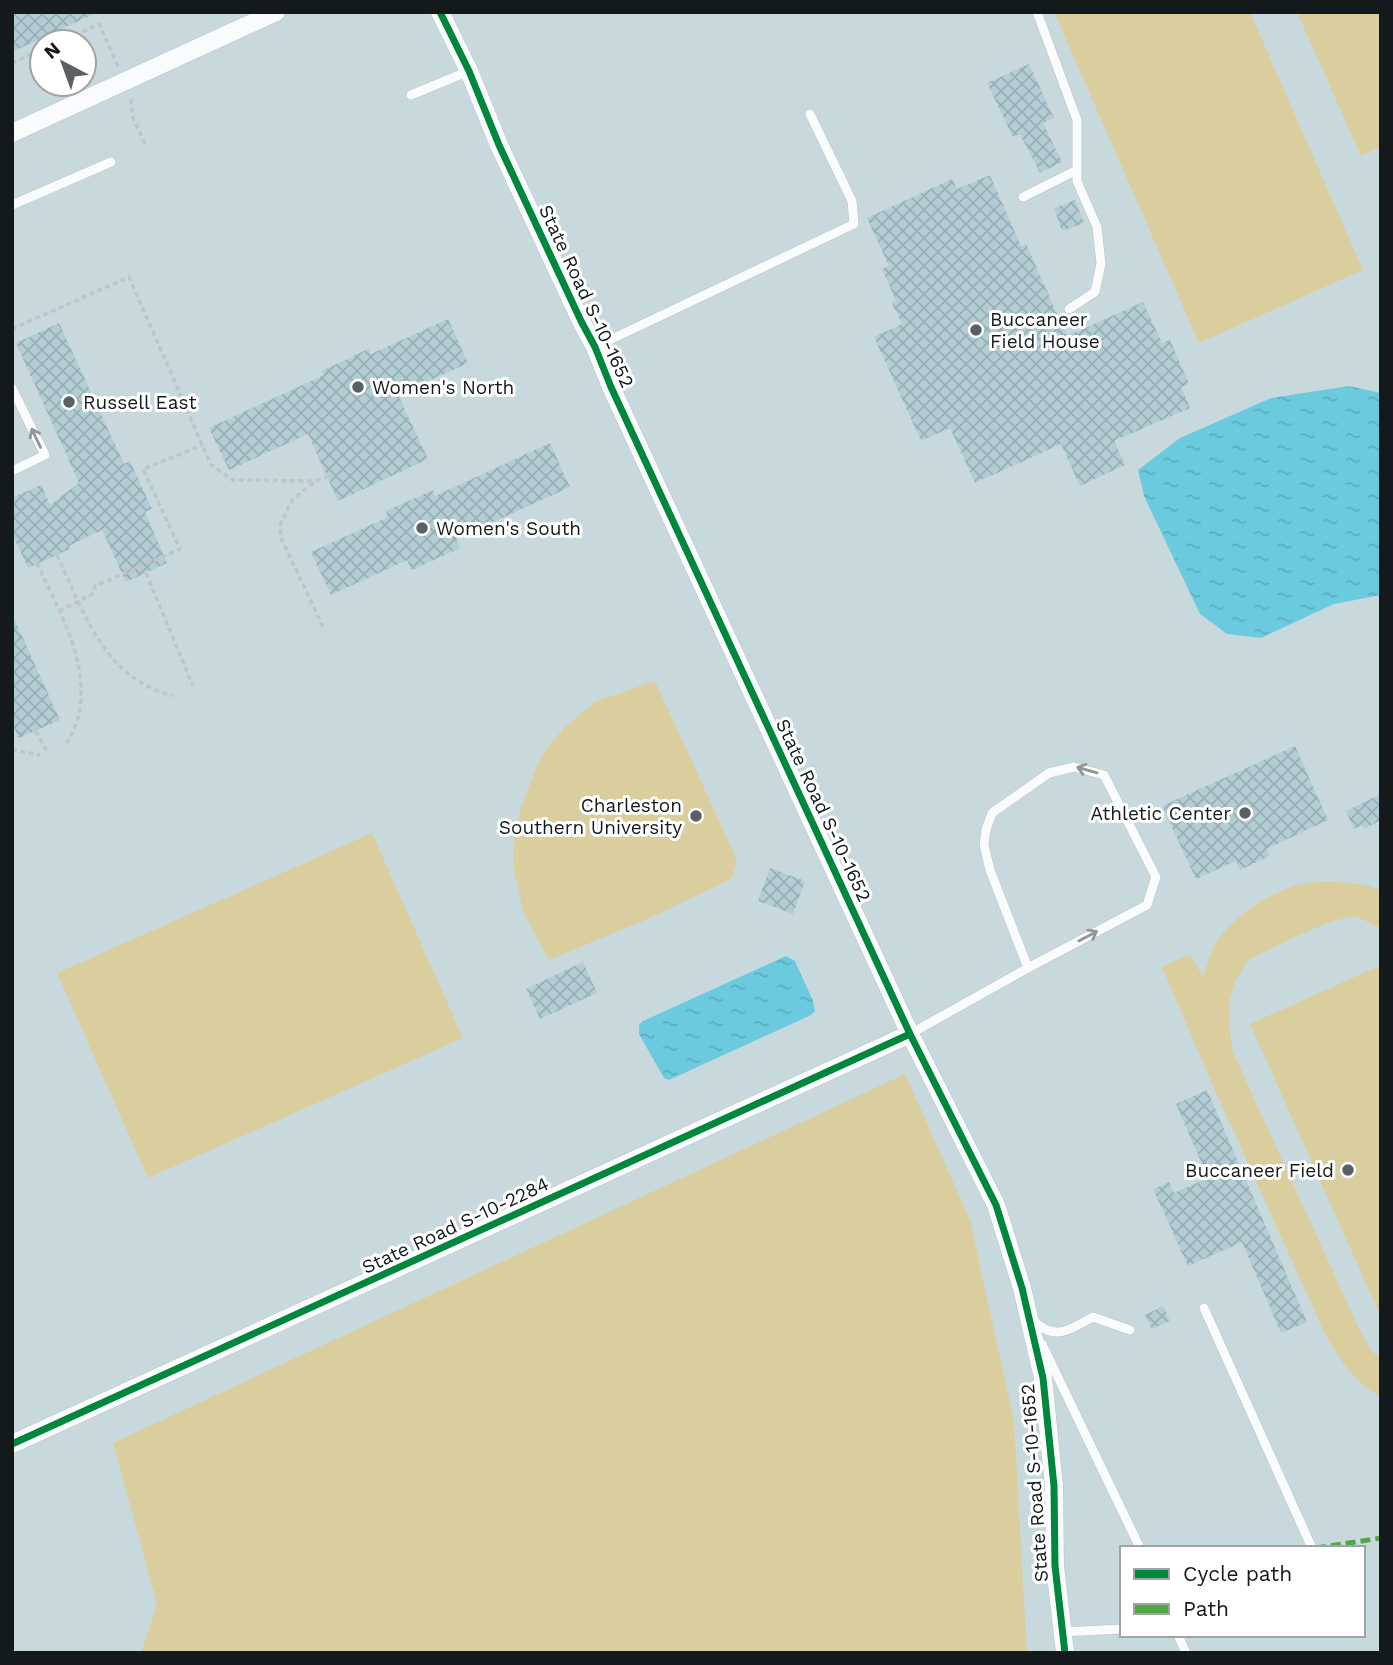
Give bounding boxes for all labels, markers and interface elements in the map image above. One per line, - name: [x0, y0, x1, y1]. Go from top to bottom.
- north arrow: [28, 28, 98, 98]
- text: N: [39, 37, 65, 64]
- street label: State Road S-10-1652: [534, 201, 639, 391]
- place label: Buccaneer Field House: [990, 308, 1100, 353]
- marker: Buccaneer Field House: [968, 322, 984, 338]
- place label: Women's North: [372, 376, 514, 399]
- marker: Women's North: [350, 379, 366, 395]
- place label: Russell East: [83, 391, 196, 414]
- marker: Russell East: [61, 394, 77, 410]
- one-way arrow: [29, 428, 43, 449]
- place label: Women's South: [436, 517, 581, 540]
- marker: Women's South: [414, 520, 430, 536]
- street label: State Road S-10-1652: [771, 715, 876, 905]
- one-way arrow: [1076, 763, 1098, 776]
- place label: Charleston Southern University: [499, 794, 682, 839]
- place label: Athletic Center: [1090, 802, 1231, 825]
- marker: Athletic Center: [1237, 805, 1253, 821]
- marker: Charleston Southern University: [688, 808, 704, 824]
- one-way arrow: [1078, 929, 1098, 943]
- place label: Buccaneer Field: [1185, 1159, 1334, 1182]
- marker: Buccaneer Field: [1340, 1162, 1356, 1178]
- street label: State Road S-10-2284: [358, 1172, 552, 1279]
- street label: State Road S-10-1652: [1016, 1383, 1053, 1583]
- legend: [1120, 1546, 1365, 1637]
- text: Cycle path: [1183, 1561, 1292, 1586]
- text: Path: [1183, 1596, 1229, 1621]

